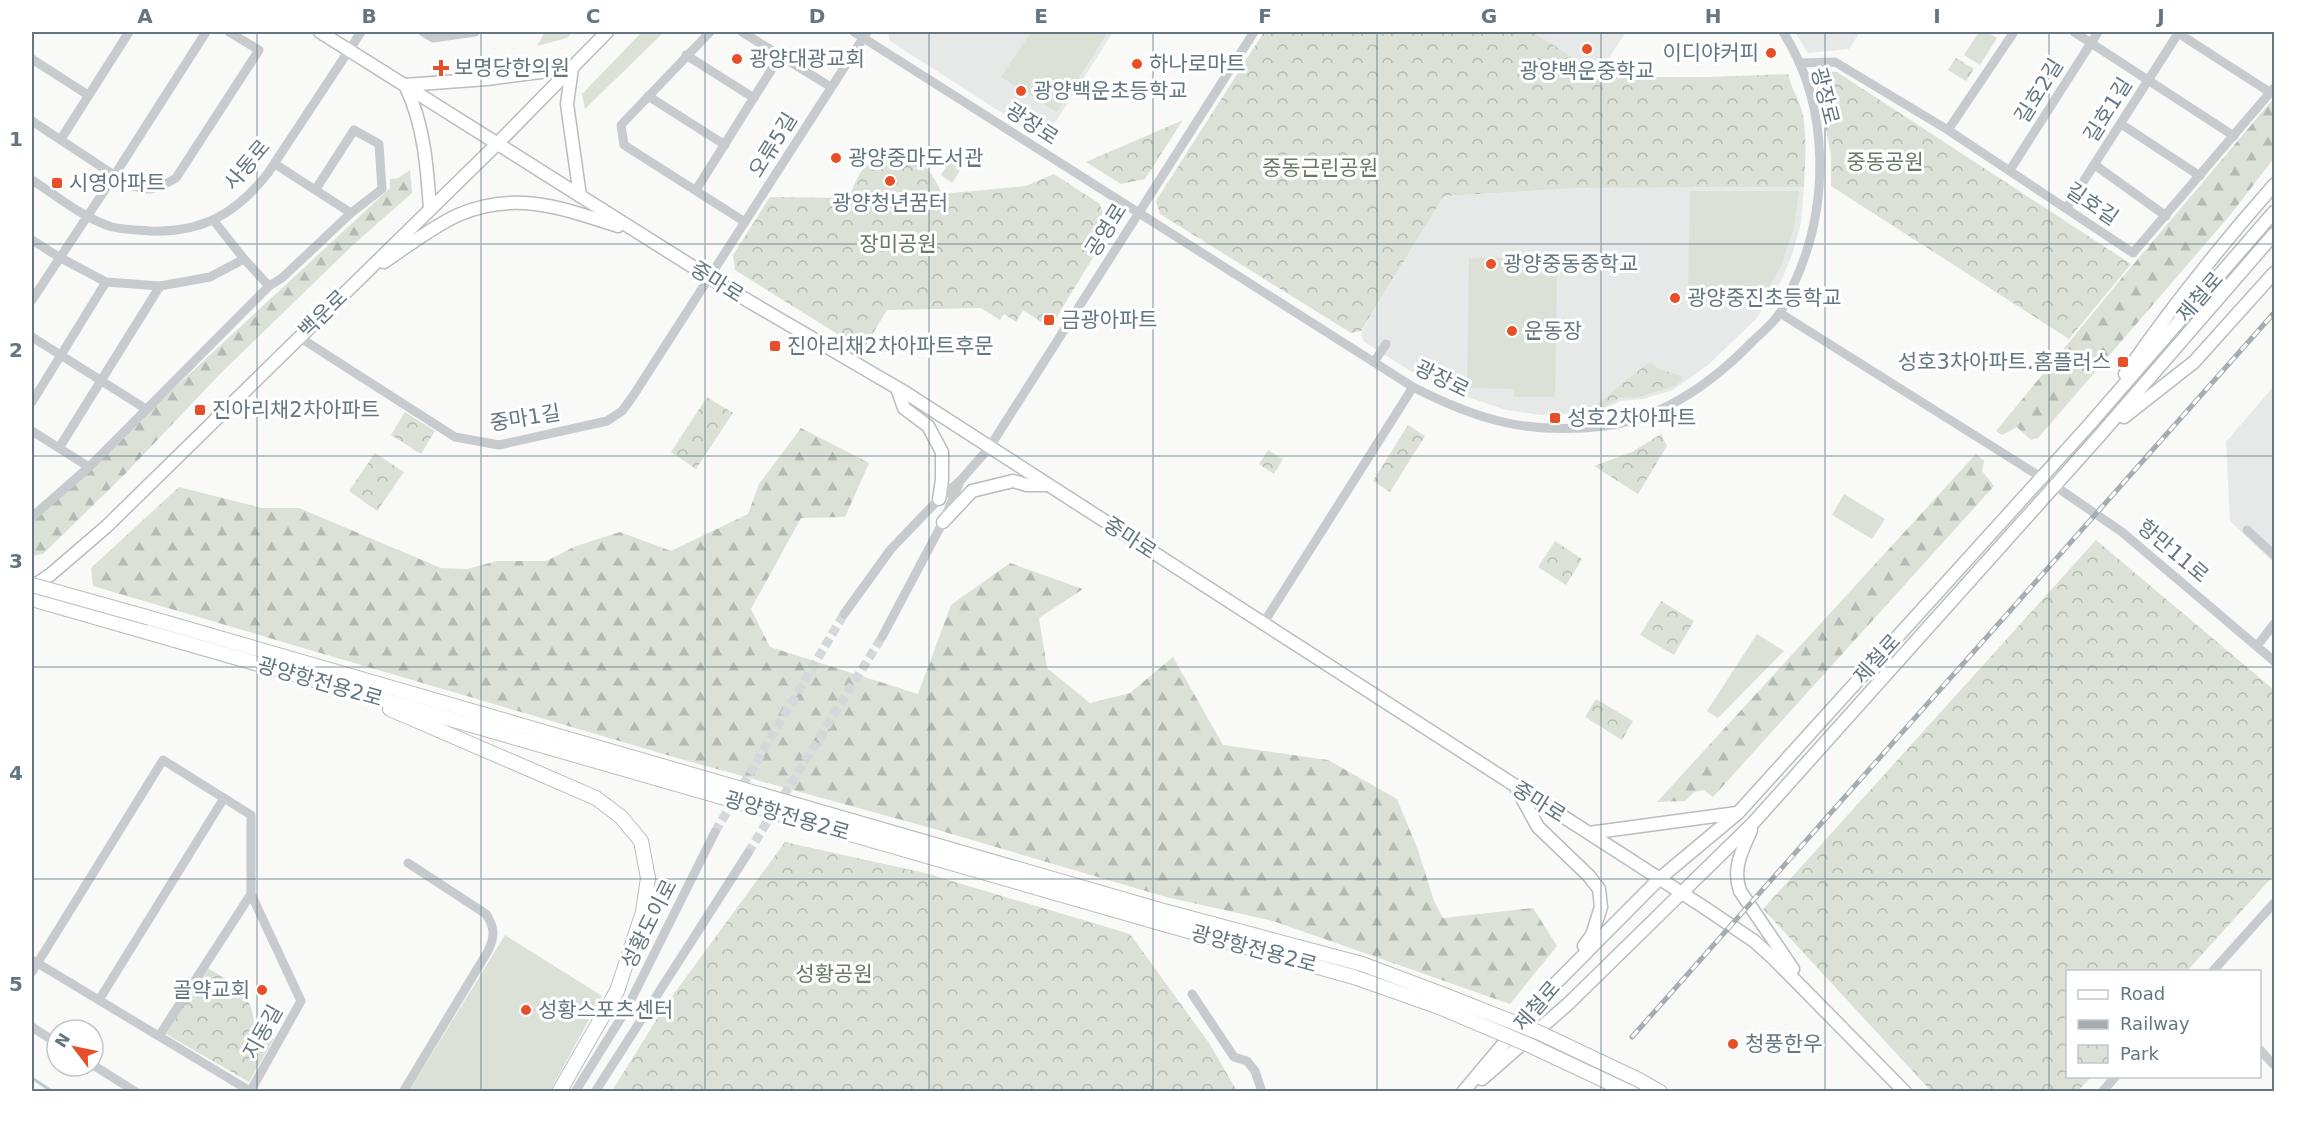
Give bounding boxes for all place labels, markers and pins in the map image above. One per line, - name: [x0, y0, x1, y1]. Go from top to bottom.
- place label: 이디야커피: [1662, 41, 1759, 65]
- marker: 광양백운중학교: [1580, 42, 1594, 56]
- marker: 이디야커피: [1764, 46, 1778, 60]
- place label: 광양대광교회: [749, 47, 865, 71]
- marker: 광양대광교회: [730, 52, 744, 66]
- place label: 하나로마트: [1149, 52, 1246, 76]
- place label: 보명당한의원: [454, 56, 570, 80]
- marker: 하나로마트: [1130, 57, 1144, 71]
- marker: 보명당한의원: [432, 59, 450, 77]
- place label: 광양백운중학교: [1519, 59, 1655, 83]
- place label: 광양백운초등학교: [1033, 79, 1188, 103]
- marker: 광양백운초등학교: [1014, 84, 1028, 98]
- place label: 광양중마도서관: [848, 146, 983, 170]
- marker: 광양중마도서관: [829, 151, 843, 165]
- place label: 시영아파트: [69, 171, 166, 195]
- marker: 광양청년꿈터: [883, 174, 897, 188]
- marker: 시영아파트: [50, 176, 64, 190]
- place label: 광양청년꿈터: [832, 191, 948, 215]
- place label: 광양중동중학교: [1503, 252, 1638, 276]
- marker: 광양중동중학교: [1484, 257, 1498, 271]
- place label: 광양중진초등학교: [1687, 286, 1842, 310]
- marker: 광양중진초등학교: [1668, 291, 1682, 305]
- place label: 금광아파트: [1061, 308, 1158, 332]
- marker: 금광아파트: [1042, 313, 1056, 327]
- place label: 운동장: [1524, 319, 1582, 343]
- marker: 운동장: [1505, 324, 1519, 338]
- place label: 진아리채2차아파트후문: [787, 334, 994, 358]
- marker: 진아리채2차아파트후문: [768, 339, 782, 353]
- place label: 성호3차아파트.홈플러스: [1898, 350, 2111, 374]
- marker: 성호3차아파트.홈플러스: [2116, 355, 2130, 369]
- place label: 진아리채2차아파트: [212, 398, 380, 422]
- marker: 진아리채2차아파트: [193, 403, 207, 417]
- place label: 성호2차아파트: [1567, 406, 1696, 430]
- marker: 성호2차아파트: [1548, 411, 1562, 425]
- place label: 골약교회: [173, 978, 250, 1002]
- marker: 골약교회: [255, 983, 269, 997]
- place label: 성황스포츠센터: [538, 998, 673, 1022]
- marker: 성황스포츠센터: [519, 1003, 533, 1017]
- place label: 청풍한우: [1745, 1032, 1822, 1056]
- marker: 청풍한우: [1726, 1037, 1740, 1051]

